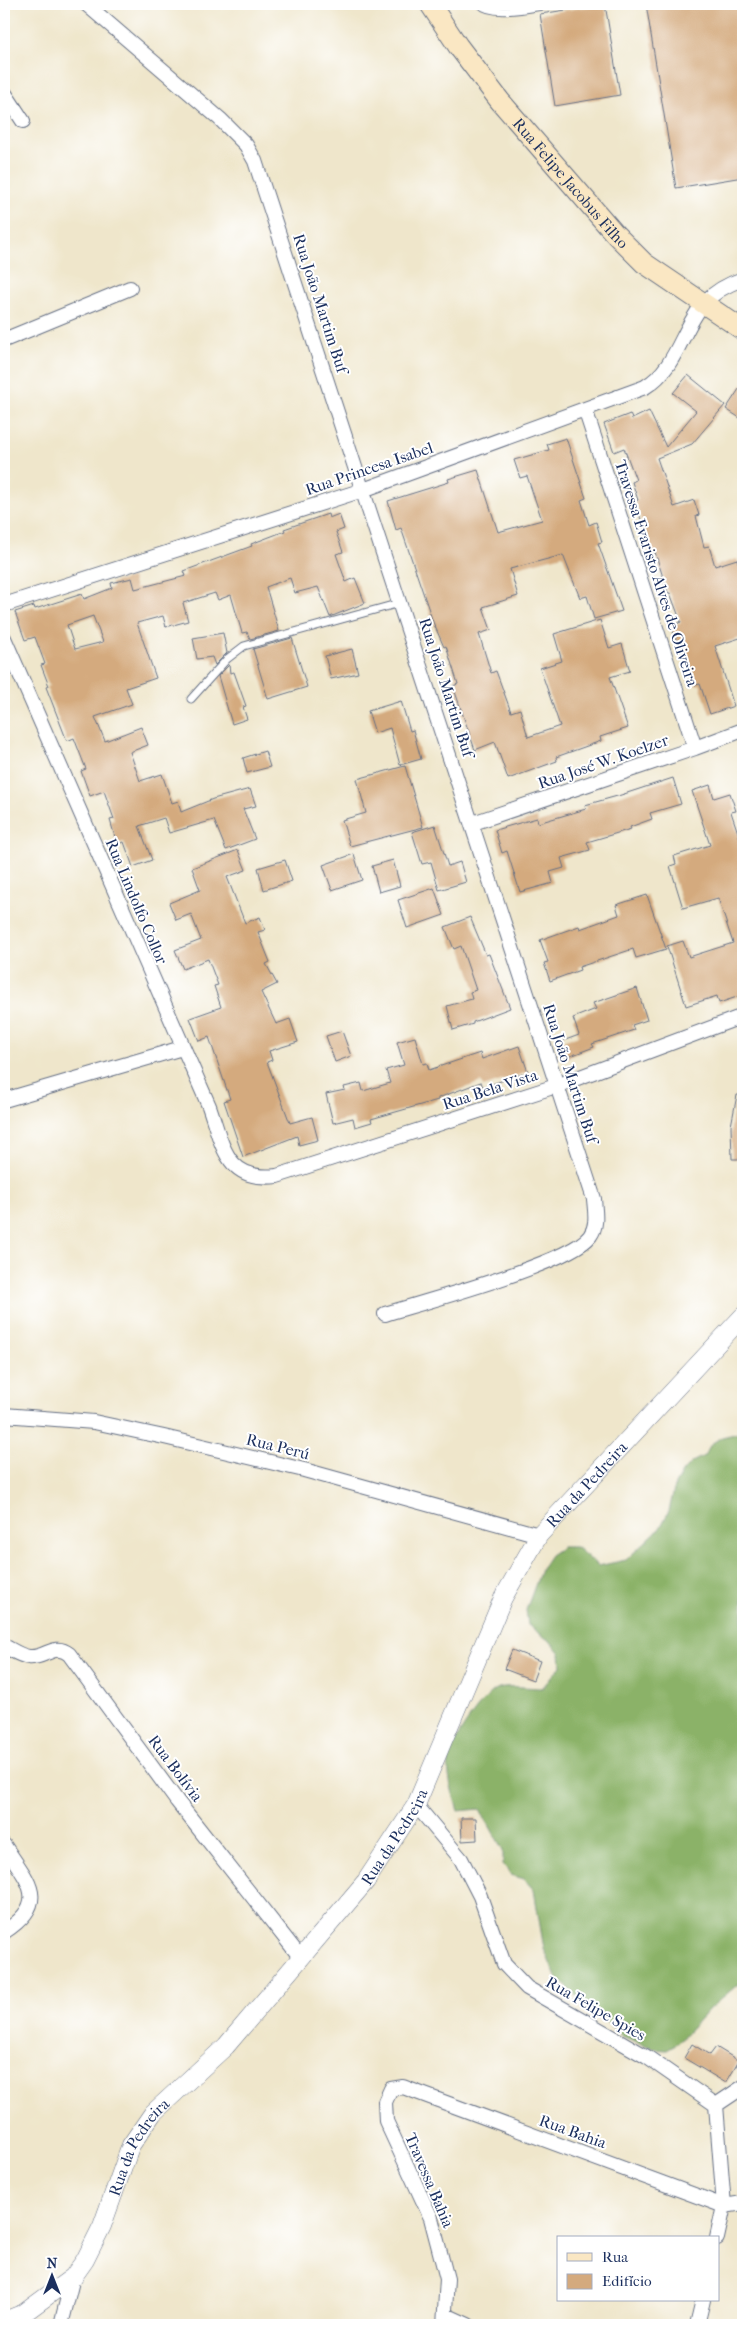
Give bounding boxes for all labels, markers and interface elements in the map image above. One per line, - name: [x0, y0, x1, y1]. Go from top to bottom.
- street label: Rua Felipe Jacobus Filho: [509, 114, 633, 252]
- street label: Rua João Martim Buf: [289, 231, 353, 378]
- street label: Rua Princesa Isabel: [303, 438, 436, 499]
- street label: Travessa Evaristo Alves de Oliveira: [611, 458, 702, 689]
- street label: Rua João Martim Buf: [415, 615, 479, 762]
- street label: Rua José W. Koelzer: [535, 730, 671, 793]
- street label: Rua Lindolfo Collor: [101, 835, 172, 967]
- street label: Rua João Martim Buf: [539, 1001, 603, 1148]
- street label: Rua Bela Vista: [440, 1065, 541, 1114]
- street label: Rua Perú: [244, 1429, 311, 1463]
- street label: Rua da Pedreira: [542, 1437, 632, 1531]
- street label: Rua Bolívia: [144, 1731, 207, 1806]
- street label: Rua da Pedreira: [357, 1786, 432, 1889]
- street label: Rua Felipe Spies: [542, 1972, 649, 2045]
- street label: Rua da Pedreira: [105, 2094, 174, 2199]
- street label: Rua Bahia: [537, 2111, 610, 2153]
- street label: Travessa Bahia: [401, 2130, 458, 2231]
- legend: [557, 2236, 720, 2302]
- text: Rua: [602, 2248, 629, 2266]
- north arrow: [28, 2252, 78, 2302]
- text: N: [47, 2255, 58, 2272]
- text: Edifício: [602, 2272, 652, 2290]

